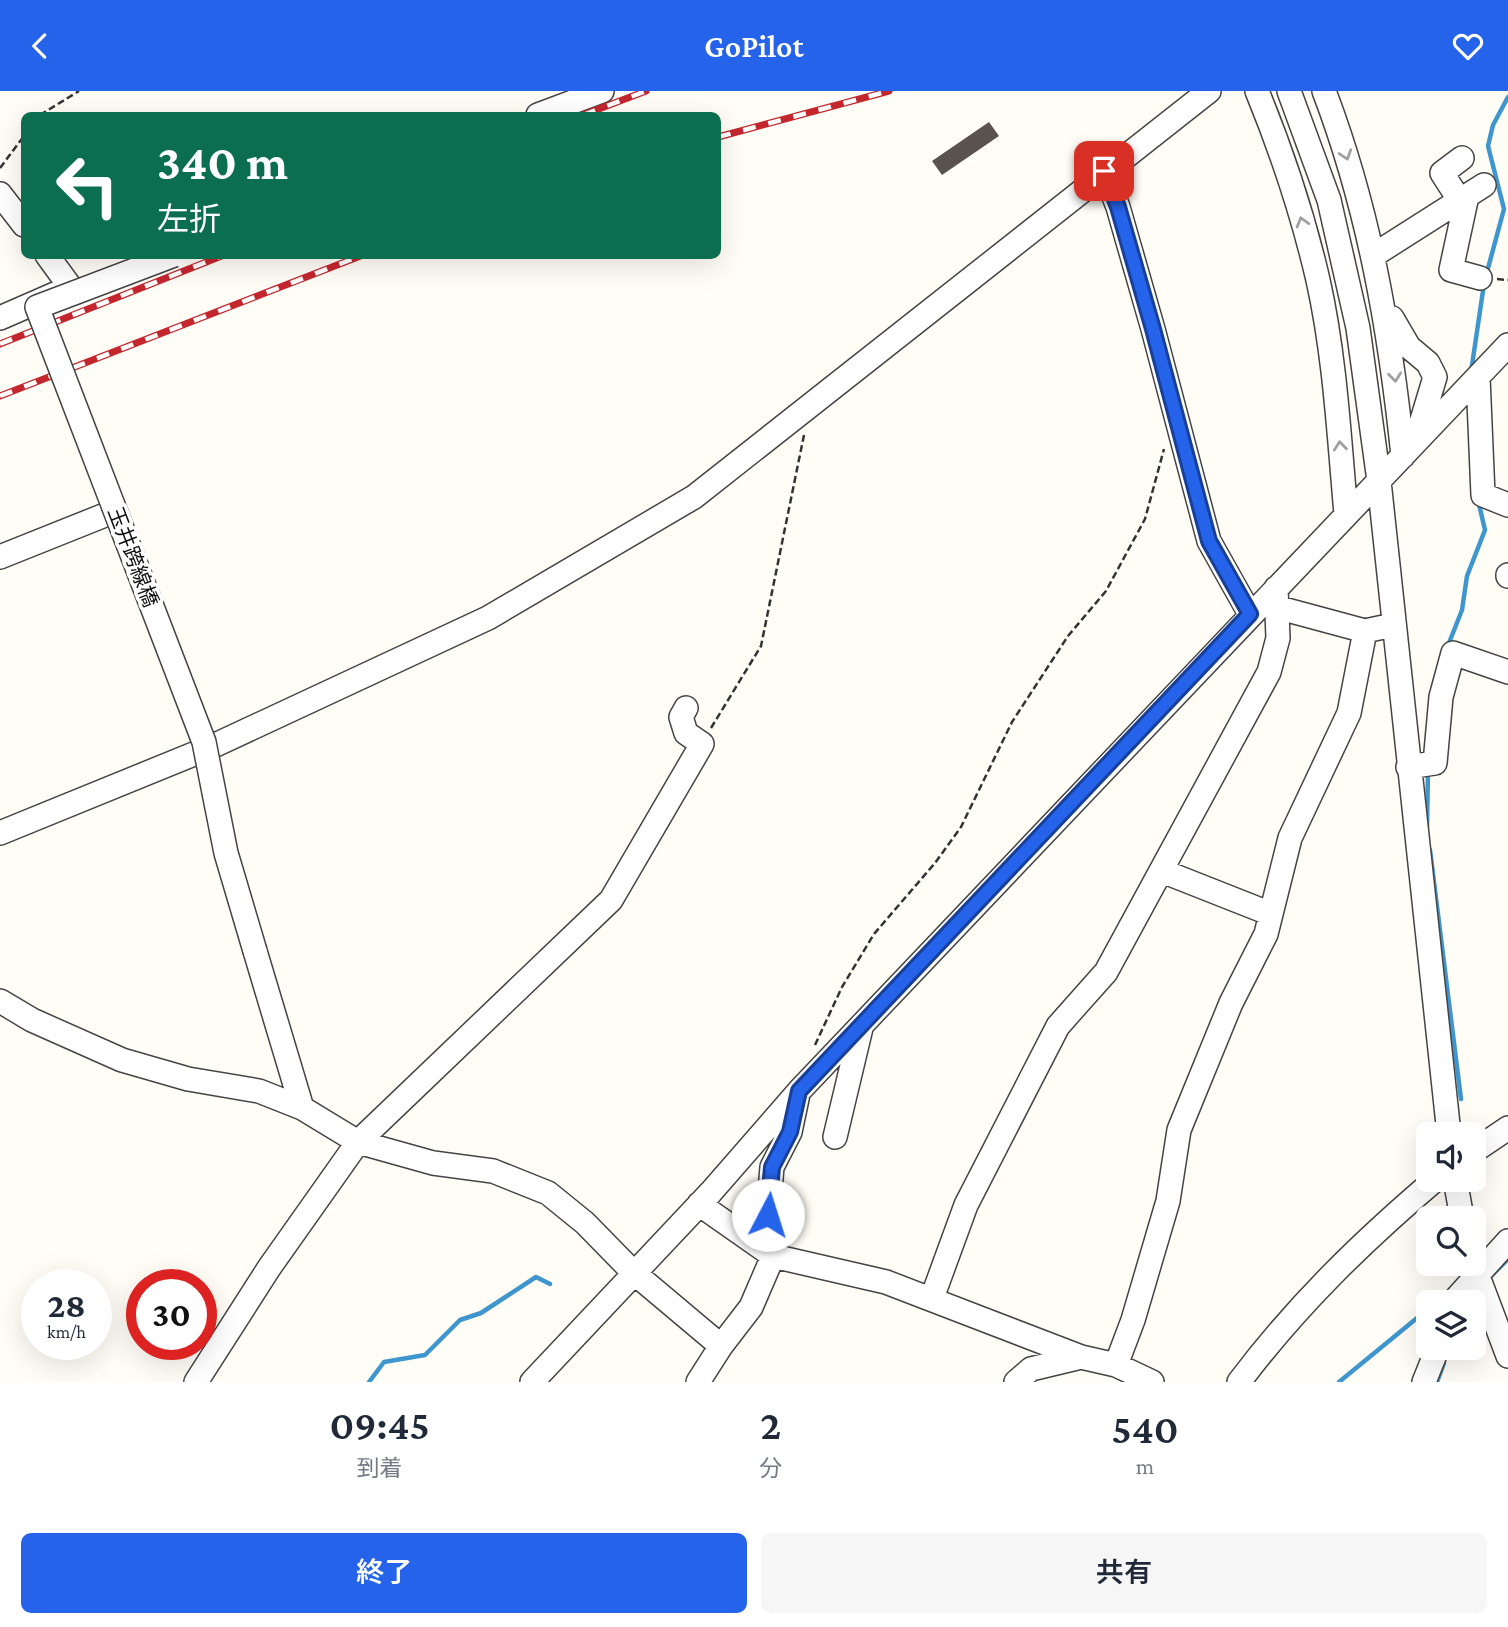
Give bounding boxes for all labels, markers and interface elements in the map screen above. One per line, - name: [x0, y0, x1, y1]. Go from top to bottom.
- icon: back: [21, 27, 59, 65]
- icon: heart: [1449, 27, 1487, 65]
- text: GoPilot: [704, 28, 804, 64]
- text: 340 m: [157, 135, 288, 190]
- icon: left: [42, 140, 133, 231]
- pin: [1074, 141, 1134, 201]
- one-way arrow: [1338, 149, 1352, 161]
- icon: arrive: [1085, 152, 1123, 190]
- text: 左折: [157, 201, 221, 237]
- one-way arrow: [1295, 216, 1310, 228]
- one-way arrow: [1387, 371, 1402, 383]
- one-way arrow: [1332, 440, 1347, 452]
- street label: 玉井跨線橋: [103, 504, 163, 610]
- map controls: [1416, 1122, 1486, 1360]
- button: sound: [1416, 1122, 1486, 1192]
- position arrow: [731, 1178, 805, 1252]
- button: search: [1416, 1206, 1486, 1276]
- speed limit sign: 30: [126, 1269, 217, 1360]
- text: 28: [47, 1286, 86, 1325]
- button: layers: [1416, 1290, 1486, 1360]
- text: km/h: [47, 1322, 86, 1342]
- text: 09:45: [329, 1401, 430, 1448]
- text: 2: [760, 1401, 781, 1448]
- text: 540: [1111, 1405, 1179, 1452]
- text: m: [1136, 1453, 1154, 1479]
- text: 到着: [357, 1455, 403, 1481]
- text: 分: [759, 1455, 782, 1481]
- button: 終了: [21, 1533, 747, 1613]
- button: 共有: [761, 1533, 1487, 1613]

